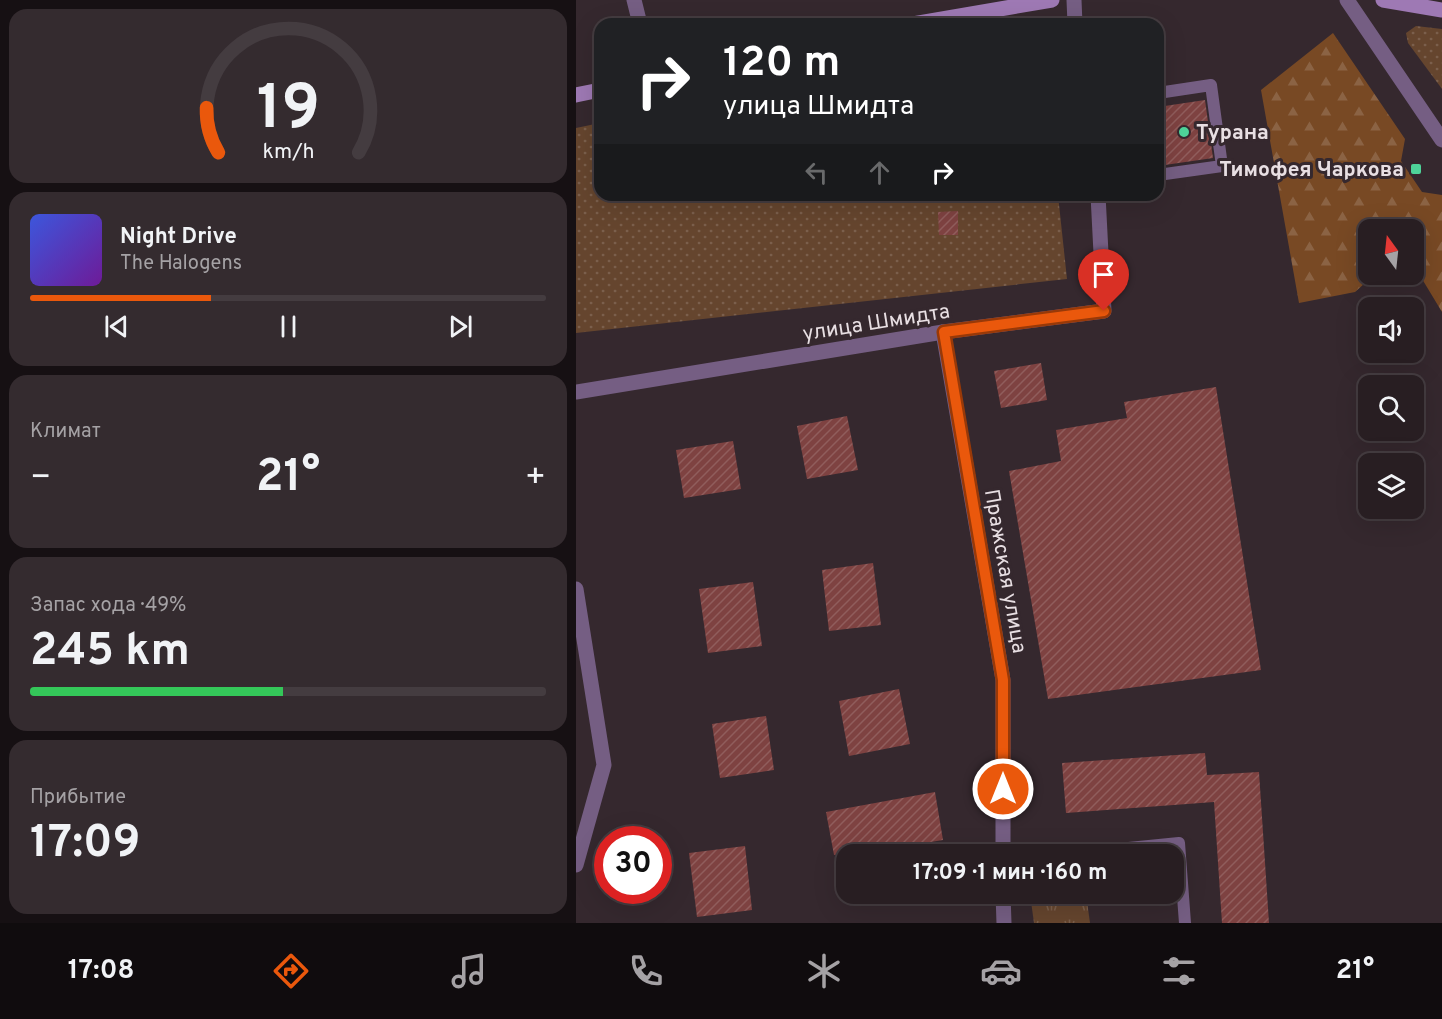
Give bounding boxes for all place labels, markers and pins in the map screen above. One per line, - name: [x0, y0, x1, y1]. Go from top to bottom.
- place label: Турана: [1196, 120, 1269, 147]
- marker: Турана: [1177, 125, 1191, 139]
- place label: Тимофея Чаркова: [1219, 157, 1404, 184]
- marker: Тимофея Чаркова: [1409, 162, 1423, 176]
- pin: [1078, 249, 1129, 311]

